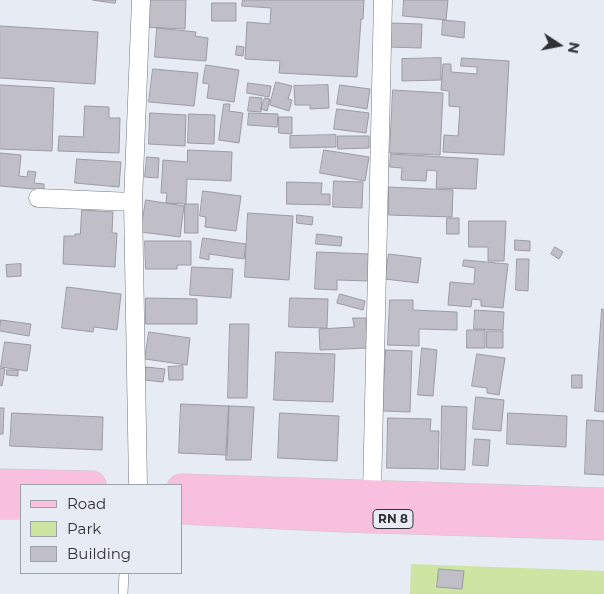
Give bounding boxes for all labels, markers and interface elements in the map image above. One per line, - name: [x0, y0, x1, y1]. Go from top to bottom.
- north arrow: [534, 20, 584, 70]
- text: N: [564, 41, 584, 55]
- legend: [20, 484, 182, 574]
- text: Road: [67, 494, 106, 513]
- road number: RN 8: [373, 509, 413, 528]
- text: Park: [67, 519, 101, 538]
- text: Building: [67, 544, 131, 563]

